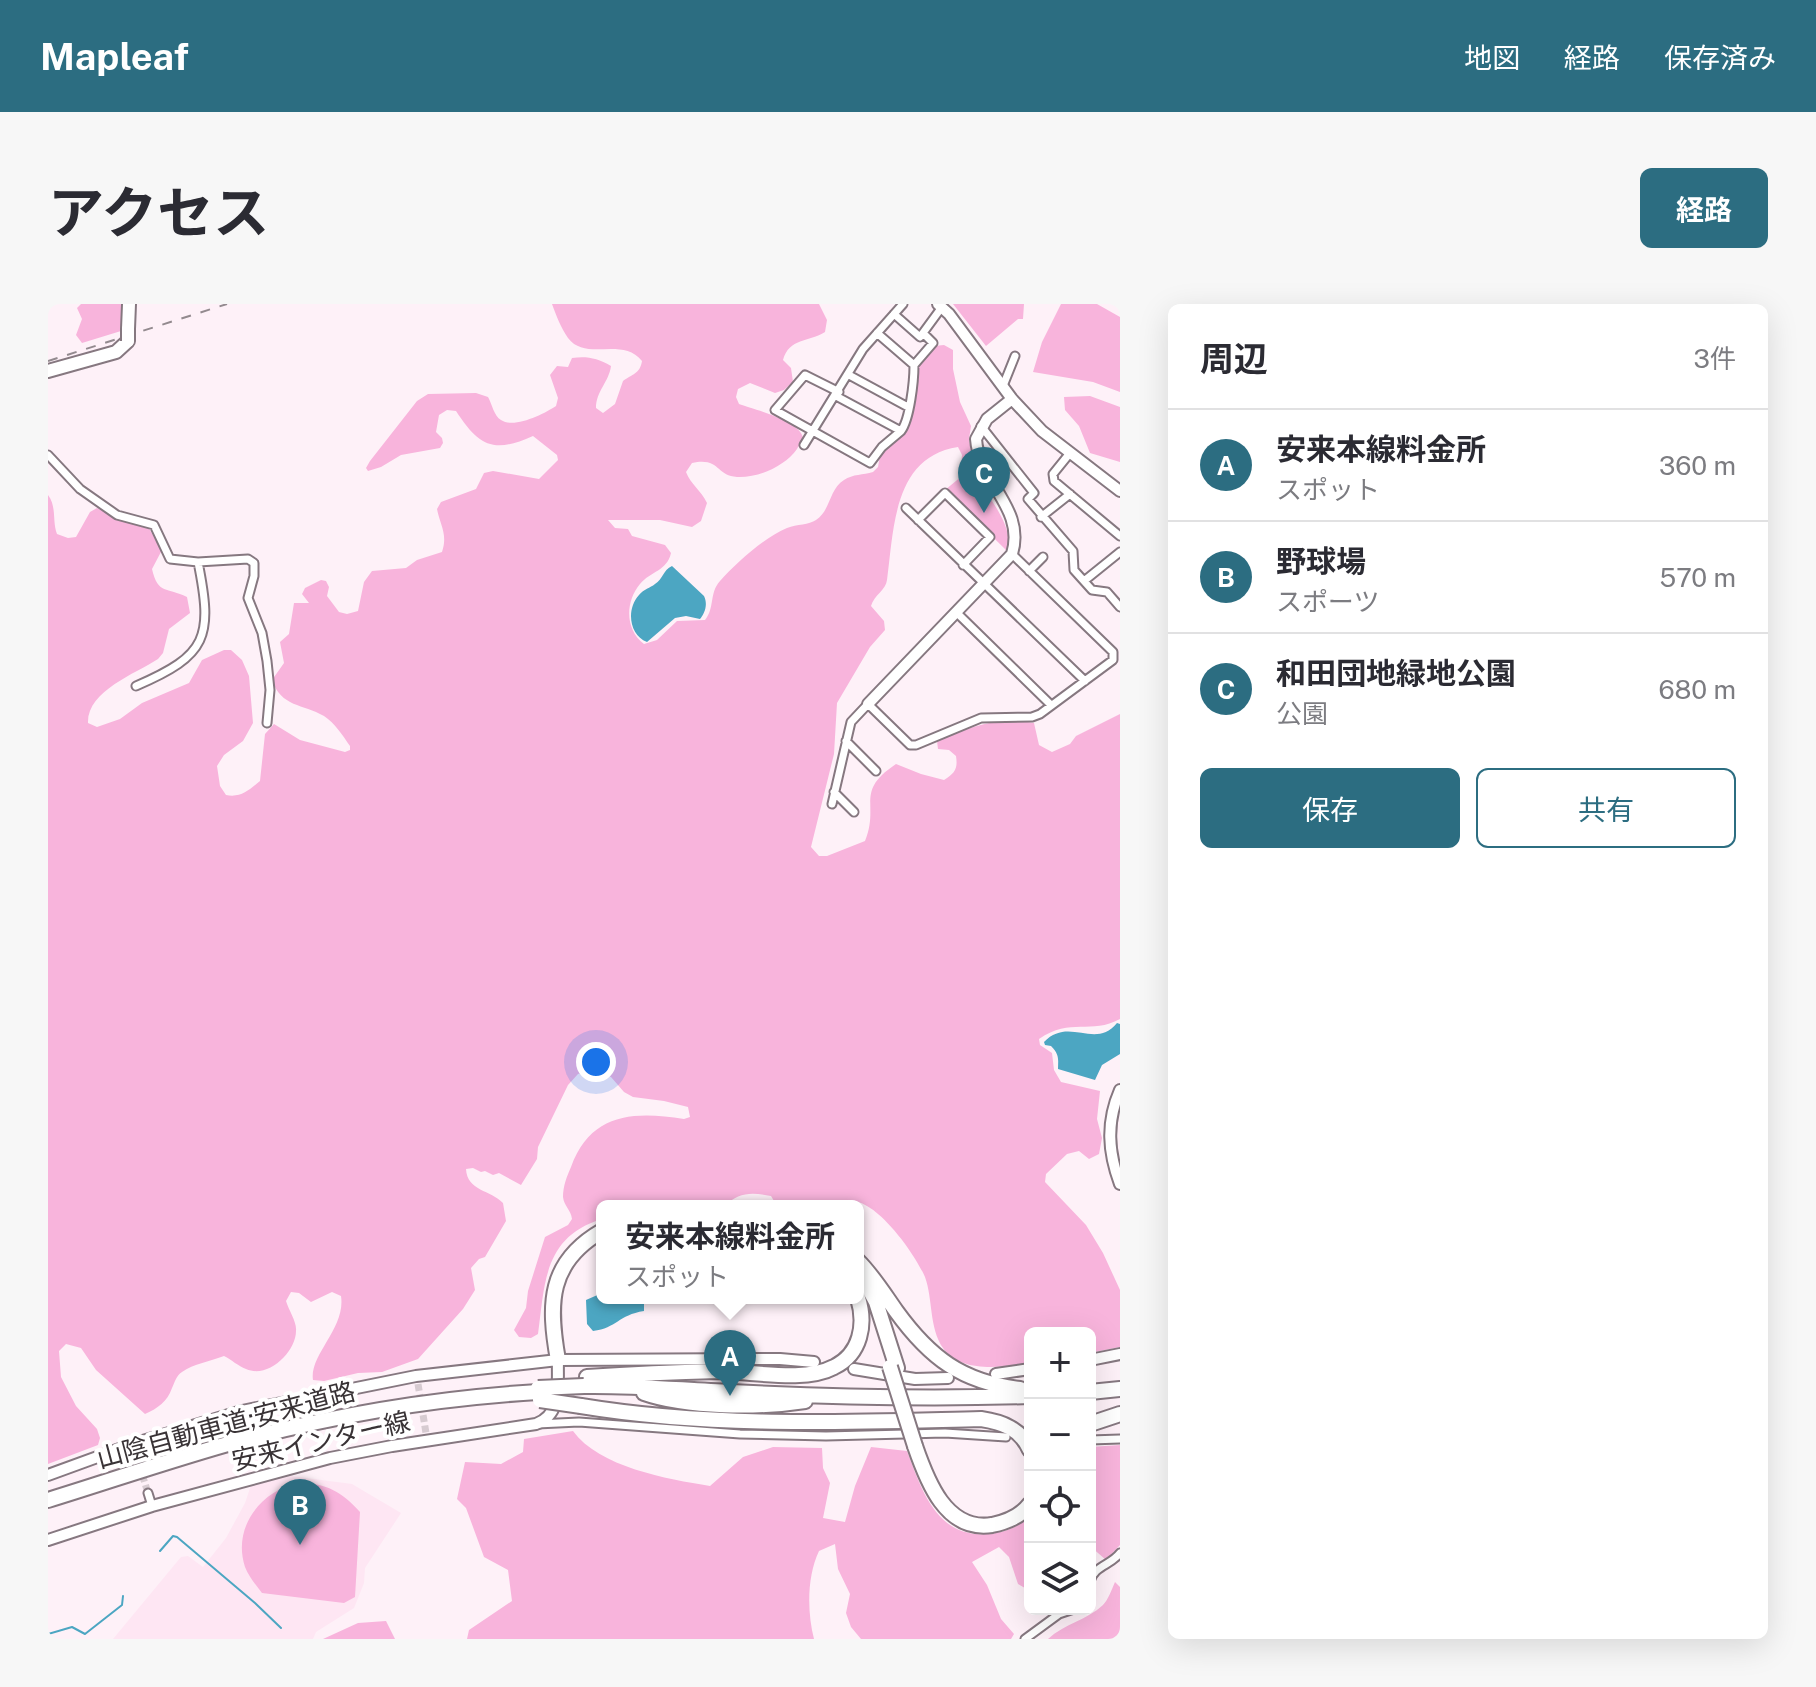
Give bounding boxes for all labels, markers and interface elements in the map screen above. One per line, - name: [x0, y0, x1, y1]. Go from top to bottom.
- text: Mapleaf: [40, 34, 189, 79]
- text: 地図: [1464, 41, 1520, 74]
- text: 経路: [1564, 41, 1620, 74]
- text: 保存済み: [1664, 41, 1776, 74]
- button: 経路: [1640, 168, 1768, 248]
- text: アクセス: [48, 180, 269, 246]
- text: 周辺: [1200, 339, 1268, 379]
- text: 3件: [1694, 343, 1736, 374]
- text: 安来本線料金所: [1276, 431, 1486, 467]
- pin: C: [958, 447, 1010, 513]
- text: A: [1217, 450, 1235, 481]
- text: 360 m: [1659, 450, 1736, 481]
- text: スポット: [1276, 474, 1380, 505]
- text: 野球場: [1276, 543, 1366, 579]
- text: B: [1217, 562, 1235, 593]
- text: 570 m: [1660, 562, 1736, 593]
- text: スポーツ: [1276, 586, 1379, 617]
- text: 和田団地緑地公園: [1276, 655, 1516, 691]
- text: C: [1217, 674, 1235, 705]
- text: 680 m: [1659, 674, 1736, 705]
- text: 公園: [1276, 698, 1328, 729]
- button: 保存: [1200, 768, 1460, 848]
- button: 共有: [1476, 768, 1736, 848]
- your location: [576, 1042, 616, 1082]
- popup: [596, 1200, 864, 1304]
- text: 安来本線料金所: [625, 1218, 835, 1254]
- text: スポット: [625, 1261, 729, 1292]
- map controls: [1024, 1327, 1096, 1615]
- button: +: [1024, 1327, 1096, 1399]
- pin: A: [704, 1330, 756, 1396]
- street label: 山陰自動車道;安来道路: [93, 1375, 358, 1474]
- button: −: [1024, 1399, 1096, 1471]
- street label: 安来インター線: [229, 1405, 413, 1476]
- button: locate: [1024, 1471, 1096, 1543]
- pin: B: [274, 1479, 326, 1545]
- button: layers: [1024, 1543, 1096, 1615]

